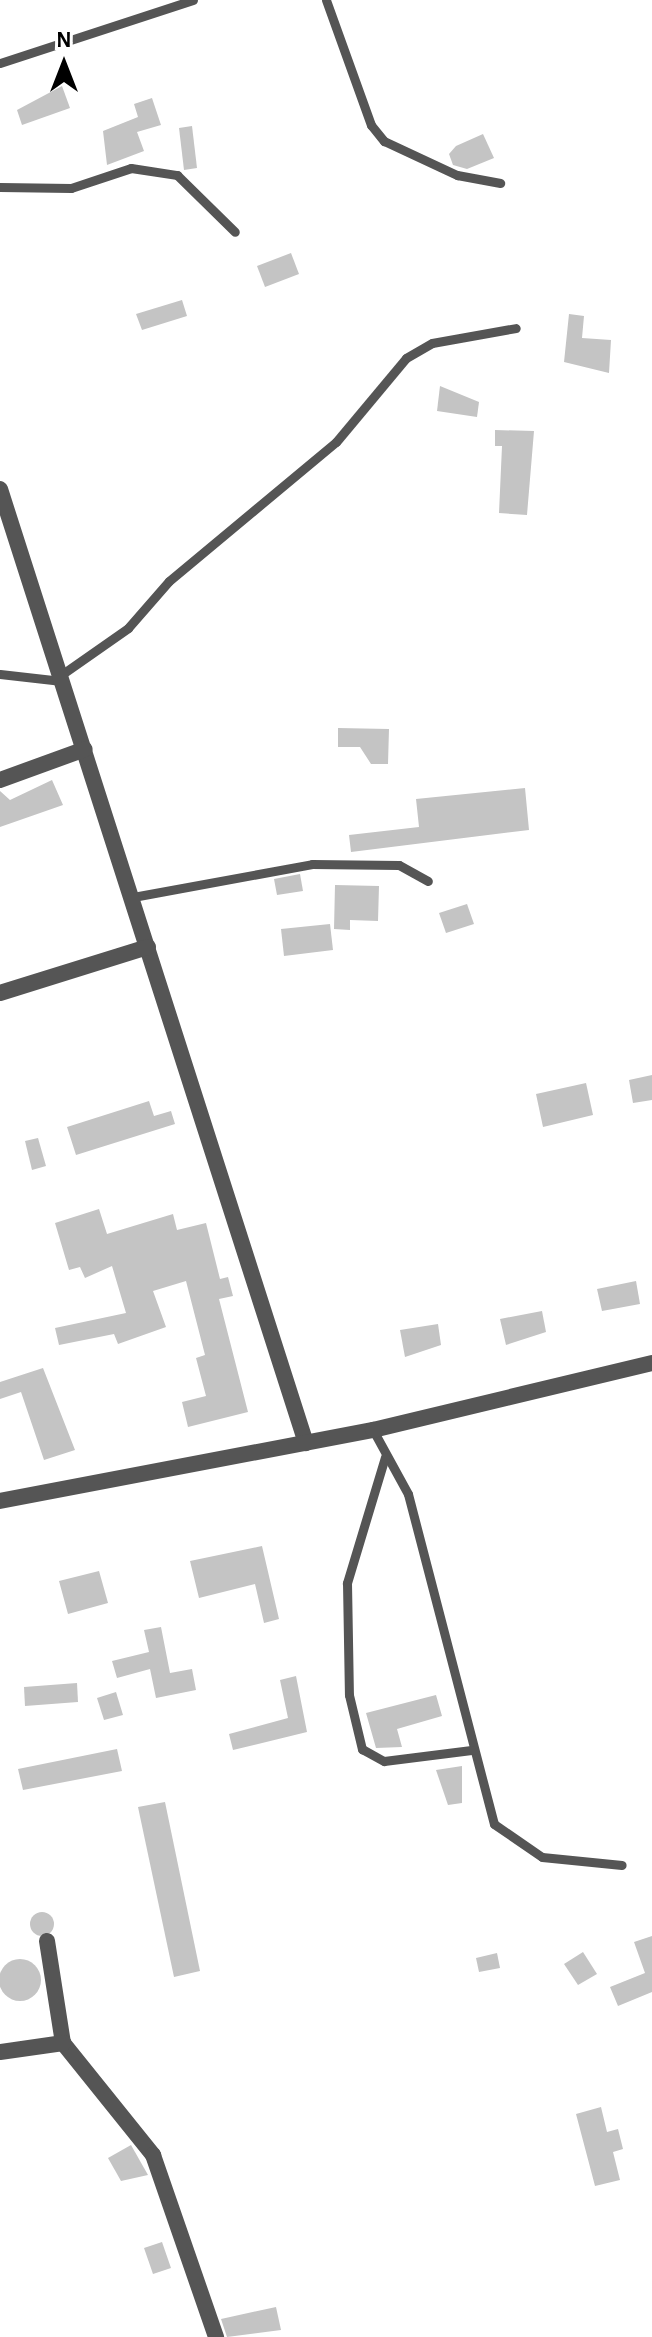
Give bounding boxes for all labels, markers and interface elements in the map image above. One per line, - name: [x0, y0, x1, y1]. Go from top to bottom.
- north arrow: [24, 24, 104, 104]
- text: N: [56, 29, 72, 51]

